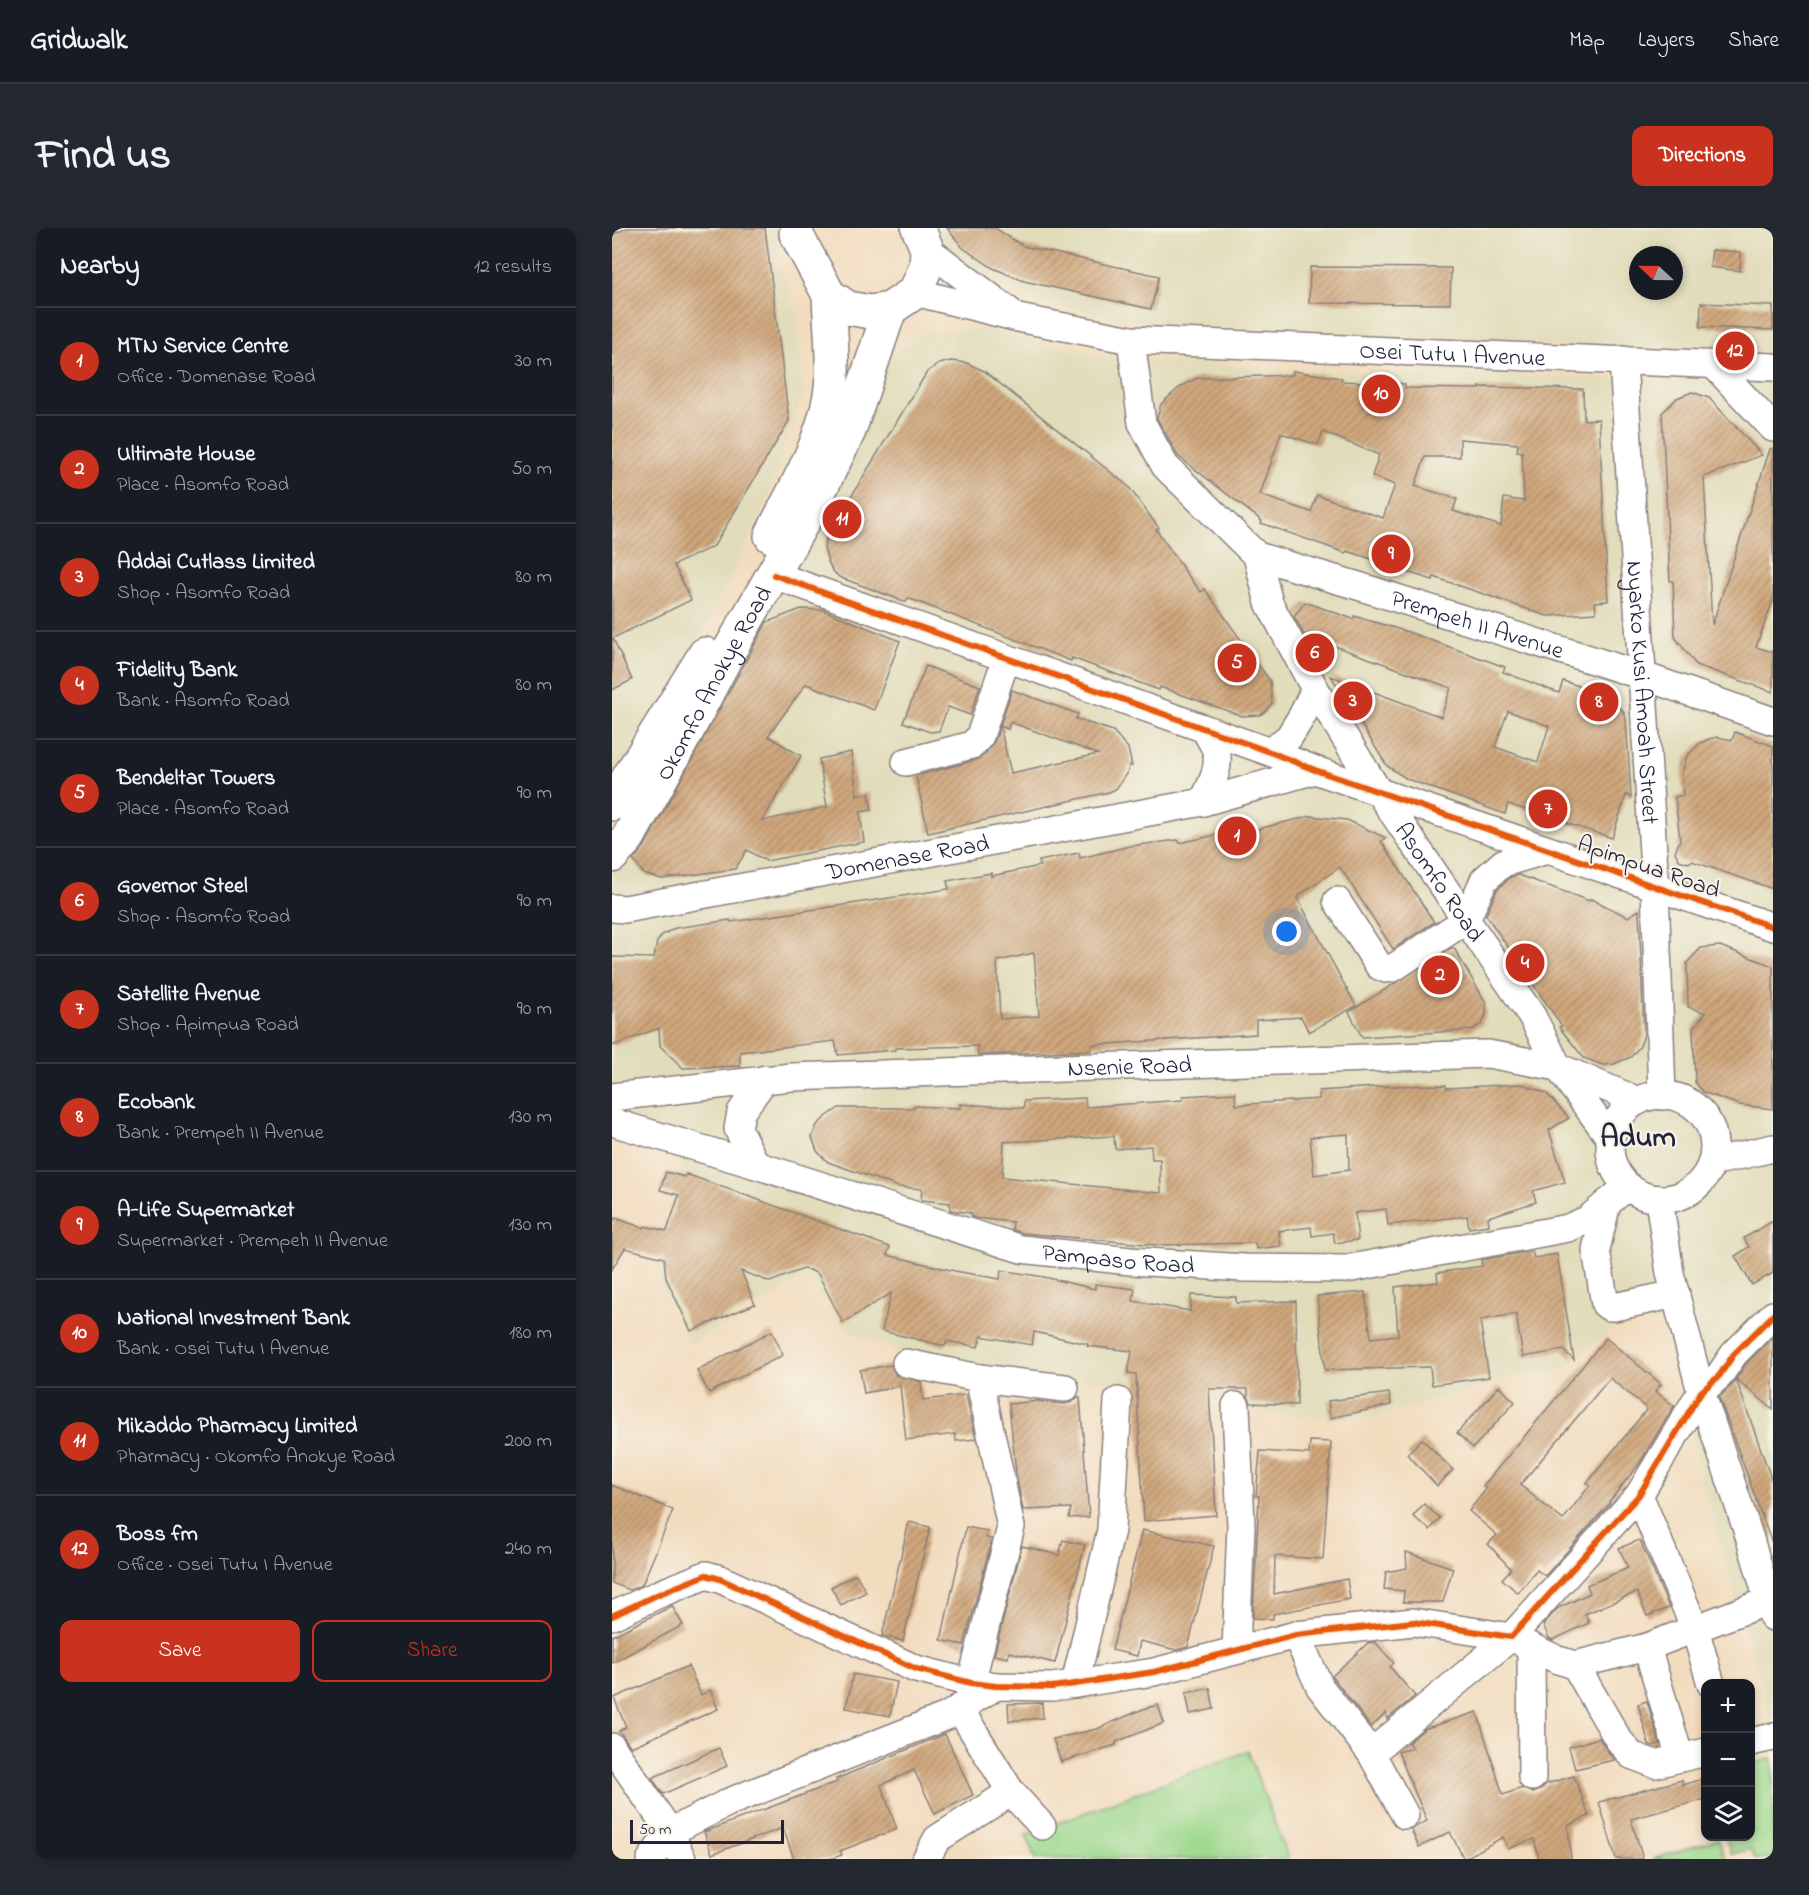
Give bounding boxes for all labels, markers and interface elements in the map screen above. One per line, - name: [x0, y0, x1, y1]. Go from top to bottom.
- text: Gridwalk: [30, 21, 127, 62]
- text: Map: [1569, 26, 1605, 56]
- text: Layers: [1638, 26, 1695, 56]
- text: Share: [1728, 26, 1779, 56]
- text: Find us: [36, 126, 171, 187]
- button: Directions: [1632, 126, 1773, 186]
- north arrow: [1629, 246, 1683, 300]
- text: Nearby: [60, 248, 139, 286]
- text: 12 results: [474, 253, 552, 282]
- pin: 12: [1716, 328, 1754, 374]
- text: MTN Service Centre: [117, 331, 289, 363]
- street label: Osei Tutu I Avenue: [1358, 335, 1546, 377]
- text: 1: [76, 347, 83, 376]
- text: 30 m: [515, 347, 552, 376]
- text: Office · Domenase Road: [117, 363, 315, 392]
- pin: 10: [1362, 372, 1400, 416]
- text: Ultimate House: [117, 439, 255, 471]
- text: 2: [75, 455, 84, 484]
- text: 50 m: [511, 455, 552, 484]
- text: Place · Asomfo Road: [117, 471, 289, 500]
- pin: 11: [822, 496, 862, 542]
- pin: 9: [1372, 532, 1410, 576]
- text: Addai Cutlass Limited: [117, 547, 315, 579]
- street label: Nyarko Kusi Amoah Street: [1615, 560, 1666, 825]
- text: 3: [75, 563, 84, 592]
- text: 80 m: [515, 563, 552, 592]
- text: Shop · Asomfo Road: [117, 579, 290, 608]
- street label: Okomfo Anokye Road: [648, 580, 783, 788]
- street label: Prempeh II Avenue: [1386, 582, 1568, 670]
- pin: 6: [1296, 630, 1334, 676]
- pin: 5: [1218, 640, 1256, 686]
- text: Fidelity Bank: [117, 655, 237, 687]
- text: 4: [75, 671, 84, 700]
- text: 80 m: [515, 671, 552, 700]
- pin: 3: [1334, 678, 1372, 724]
- pin: 8: [1580, 680, 1618, 724]
- text: Bank · Asomfo Road: [117, 687, 290, 716]
- text: Bendeltar Towers: [117, 763, 276, 795]
- text: 5: [74, 779, 85, 808]
- text: 90 m: [517, 779, 552, 808]
- pin: 7: [1528, 786, 1568, 832]
- text: Place · Asomfo Road: [117, 795, 289, 824]
- pin: 1: [1218, 814, 1256, 858]
- street label: Asomfo Road: [1385, 816, 1492, 951]
- street label: Domenase Road: [822, 827, 993, 892]
- street label: Apimpua Road: [1572, 828, 1725, 909]
- text: Governor Steel: [117, 871, 248, 903]
- text: 6: [75, 887, 84, 916]
- text: 90 m: [517, 887, 552, 916]
- text: Shop · Asomfo Road: [117, 903, 290, 932]
- your location: [1272, 917, 1301, 946]
- pin: 4: [1506, 940, 1544, 986]
- pin: 2: [1420, 952, 1460, 998]
- text: Satellite Avenue: [117, 979, 260, 1011]
- text: 7: [75, 995, 84, 1024]
- text: 90 m: [517, 995, 552, 1024]
- text: Shop · Apimpua Road: [117, 1011, 299, 1040]
- street label: Nsenie Road: [1067, 1049, 1193, 1088]
- text: Ecobank: [117, 1087, 195, 1119]
- text: 8: [76, 1103, 83, 1132]
- text: 130 m: [508, 1103, 552, 1132]
- district label: Adum: [1600, 1117, 1676, 1161]
- text: Bank · Prempeh II Avenue: [117, 1119, 324, 1148]
- text: A-Life Supermarket: [117, 1195, 294, 1227]
- text: 9: [76, 1211, 83, 1240]
- text: 130 m: [508, 1211, 552, 1240]
- text: Supermarket · Prempeh II Avenue: [117, 1227, 388, 1256]
- street label: Pampaso Road: [1040, 1236, 1196, 1285]
- text: National Investment Bank: [117, 1303, 350, 1335]
- text: 10: [72, 1319, 87, 1348]
- text: 180 m: [509, 1319, 552, 1348]
- text: Bank · Osei Tutu I Avenue: [117, 1335, 329, 1364]
- text: Mikaddo Pharmacy Limited: [117, 1411, 357, 1443]
- text: 11: [73, 1427, 86, 1456]
- text: 200 m: [504, 1427, 552, 1456]
- text: Pharmacy · Okomfo Anokye Road: [117, 1443, 395, 1472]
- text: Boss fm: [117, 1519, 198, 1551]
- text: 12: [71, 1535, 88, 1564]
- text: 240 m: [505, 1535, 552, 1564]
- text: Office · Osei Tutu I Avenue: [117, 1551, 333, 1580]
- button: Save: [60, 1620, 300, 1682]
- button: Share: [312, 1620, 552, 1682]
- map controls: [1701, 1679, 1755, 1841]
- button: +: [1701, 1679, 1755, 1733]
- button: −: [1701, 1733, 1755, 1787]
- button: layers: [1701, 1787, 1755, 1841]
- scale bar: [630, 1817, 784, 1844]
- text: 50 m: [639, 1818, 671, 1842]

